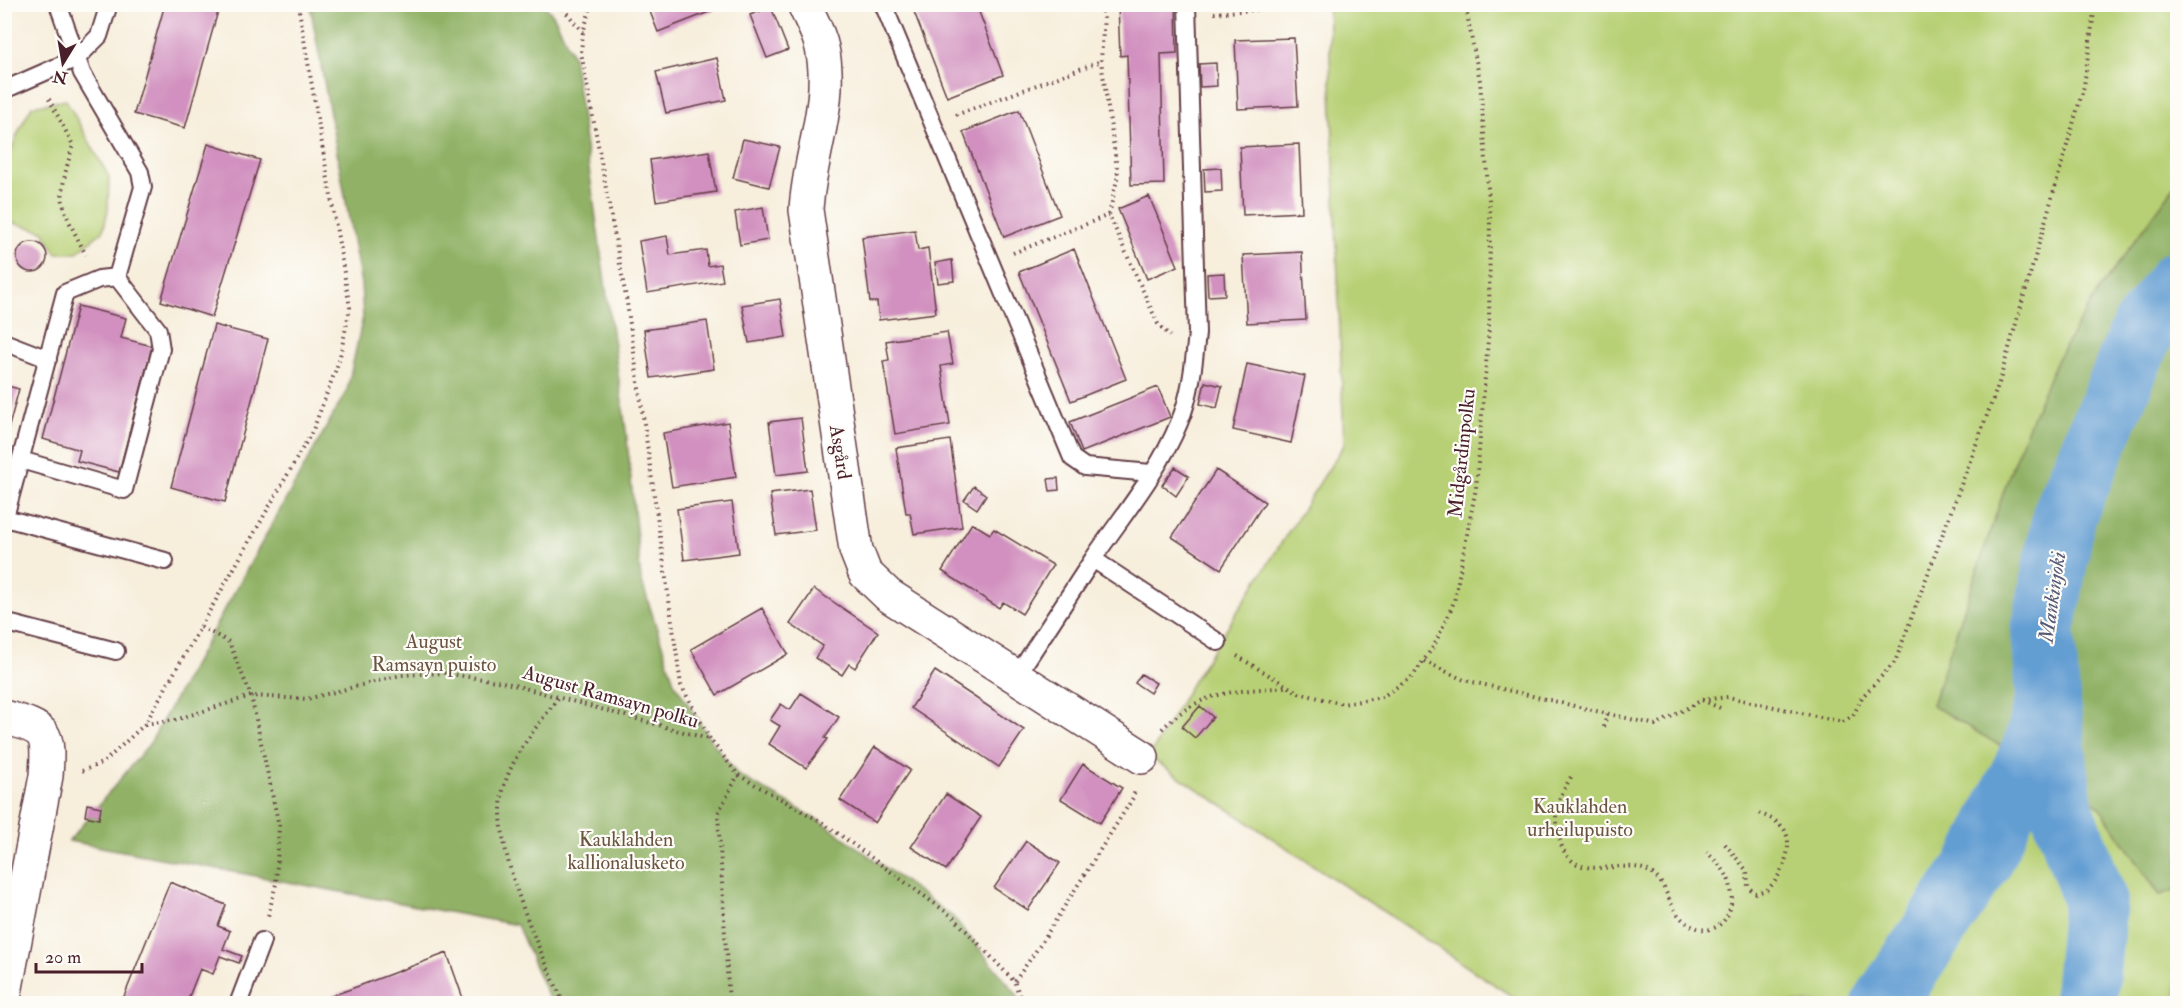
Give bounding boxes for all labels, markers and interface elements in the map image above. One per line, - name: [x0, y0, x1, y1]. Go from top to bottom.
- north arrow: [33, 33, 93, 93]
- text: N: [51, 65, 70, 88]
- street label: Midgårdinpolku: [1442, 387, 1482, 519]
- street label: Asgård: [824, 422, 857, 481]
- water label: Mankinjoki: [2032, 550, 2072, 646]
- park label: August Ramsayn puisto: [372, 629, 496, 678]
- street label: August Ramsayn polku: [519, 659, 702, 734]
- park label: Kauklahden urheilupuisto: [1527, 794, 1633, 843]
- park label: Kauklahden kallionalusketo: [567, 827, 685, 875]
- scale bar: [36, 936, 142, 974]
- text: 20 m: [45, 946, 81, 969]

